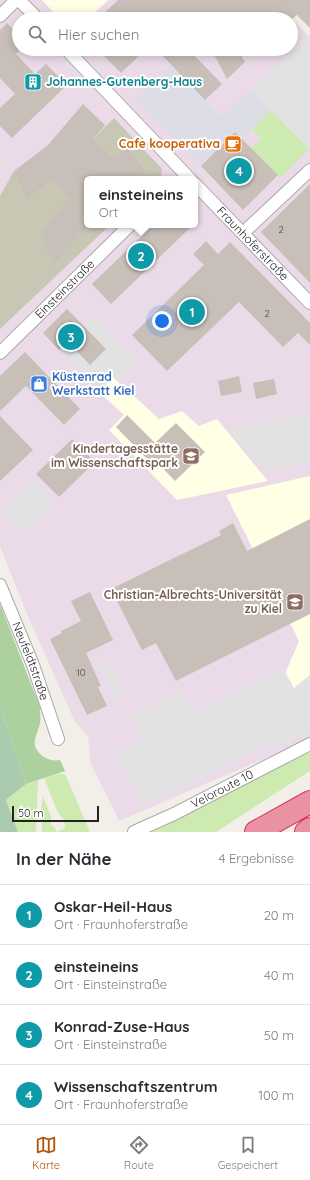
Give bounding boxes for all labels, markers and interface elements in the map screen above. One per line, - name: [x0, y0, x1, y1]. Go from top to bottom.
- search box: [12, 12, 298, 56]
- icon: search: [26, 23, 48, 45]
- text: Hier suchen: [58, 25, 139, 44]
- building icon: Johannes-Gutenberg-Haus: [23, 72, 43, 92]
- place label: Johannes-Gutenberg-Haus: [46, 74, 202, 89]
- cafe icon: Cafe kooperativa: [223, 134, 243, 154]
- place label: Cafe kooperativa: [119, 136, 220, 151]
- pin: 4: [226, 156, 252, 186]
- popup: [84, 176, 198, 228]
- text: einsteineins: [99, 185, 183, 204]
- street label: Fraunhoferstraße: [214, 203, 292, 284]
- text: Ort: [99, 204, 118, 220]
- house number: 2: [278, 223, 284, 236]
- pin: 2: [128, 241, 154, 271]
- street label: Einsteinstraße: [31, 256, 98, 321]
- pin: 1: [179, 297, 205, 327]
- house number: 2: [264, 307, 270, 320]
- your location: [152, 311, 172, 331]
- pin: 3: [58, 322, 84, 352]
- place label: Küstenrad Werkstatt Kiel: [52, 369, 135, 398]
- shop icon: Küstenrad Werkstatt Kiel: [29, 374, 49, 394]
- place label: Kindertagesstätte im Wissenschaftspark: [51, 441, 178, 470]
- school or university icon: Kindertagesstätte im Wissenschaftspark: [181, 446, 201, 466]
- place label: Christian-Albrechts-Universität zu Kiel: [104, 587, 282, 616]
- school or university icon: Christian-Albrechts-Universität zu Kiel: [285, 592, 305, 612]
- street label: Neufeldtstraße: [9, 619, 52, 702]
- house number: 10: [76, 666, 86, 679]
- street label: Veloroute 10: [188, 766, 256, 811]
- scale bar: [12, 804, 99, 823]
- text: 50 m: [18, 806, 44, 820]
- text: In der Nähe: [16, 848, 112, 869]
- text: 4 Ergebnisse: [218, 850, 294, 866]
- text: Oskar-Heil-Haus: [54, 897, 172, 916]
- text: 1: [26, 907, 32, 923]
- text: 20 m: [264, 907, 294, 923]
- text: Ort · Fraunhoferstraße: [54, 916, 188, 932]
- text: einsteineins: [54, 957, 139, 976]
- text: 2: [25, 967, 33, 983]
- text: 40 m: [264, 967, 294, 983]
- text: Ort · Einsteinstraße: [54, 976, 167, 992]
- text: Konrad-Zuse-Haus: [54, 1017, 189, 1036]
- text: 3: [26, 1027, 32, 1043]
- text: 50 m: [264, 1027, 294, 1043]
- text: Ort · Einsteinstraße: [54, 1036, 167, 1052]
- text: Wissenschaftszentrum: [54, 1077, 218, 1096]
- text: 4: [25, 1087, 33, 1103]
- text: 100 m: [258, 1087, 294, 1103]
- text: Ort · Fraunhoferstraße: [54, 1096, 188, 1112]
- tab: Karte: [32, 1134, 60, 1172]
- tab: Route: [124, 1134, 154, 1172]
- tab: Gespeichert: [218, 1134, 278, 1172]

